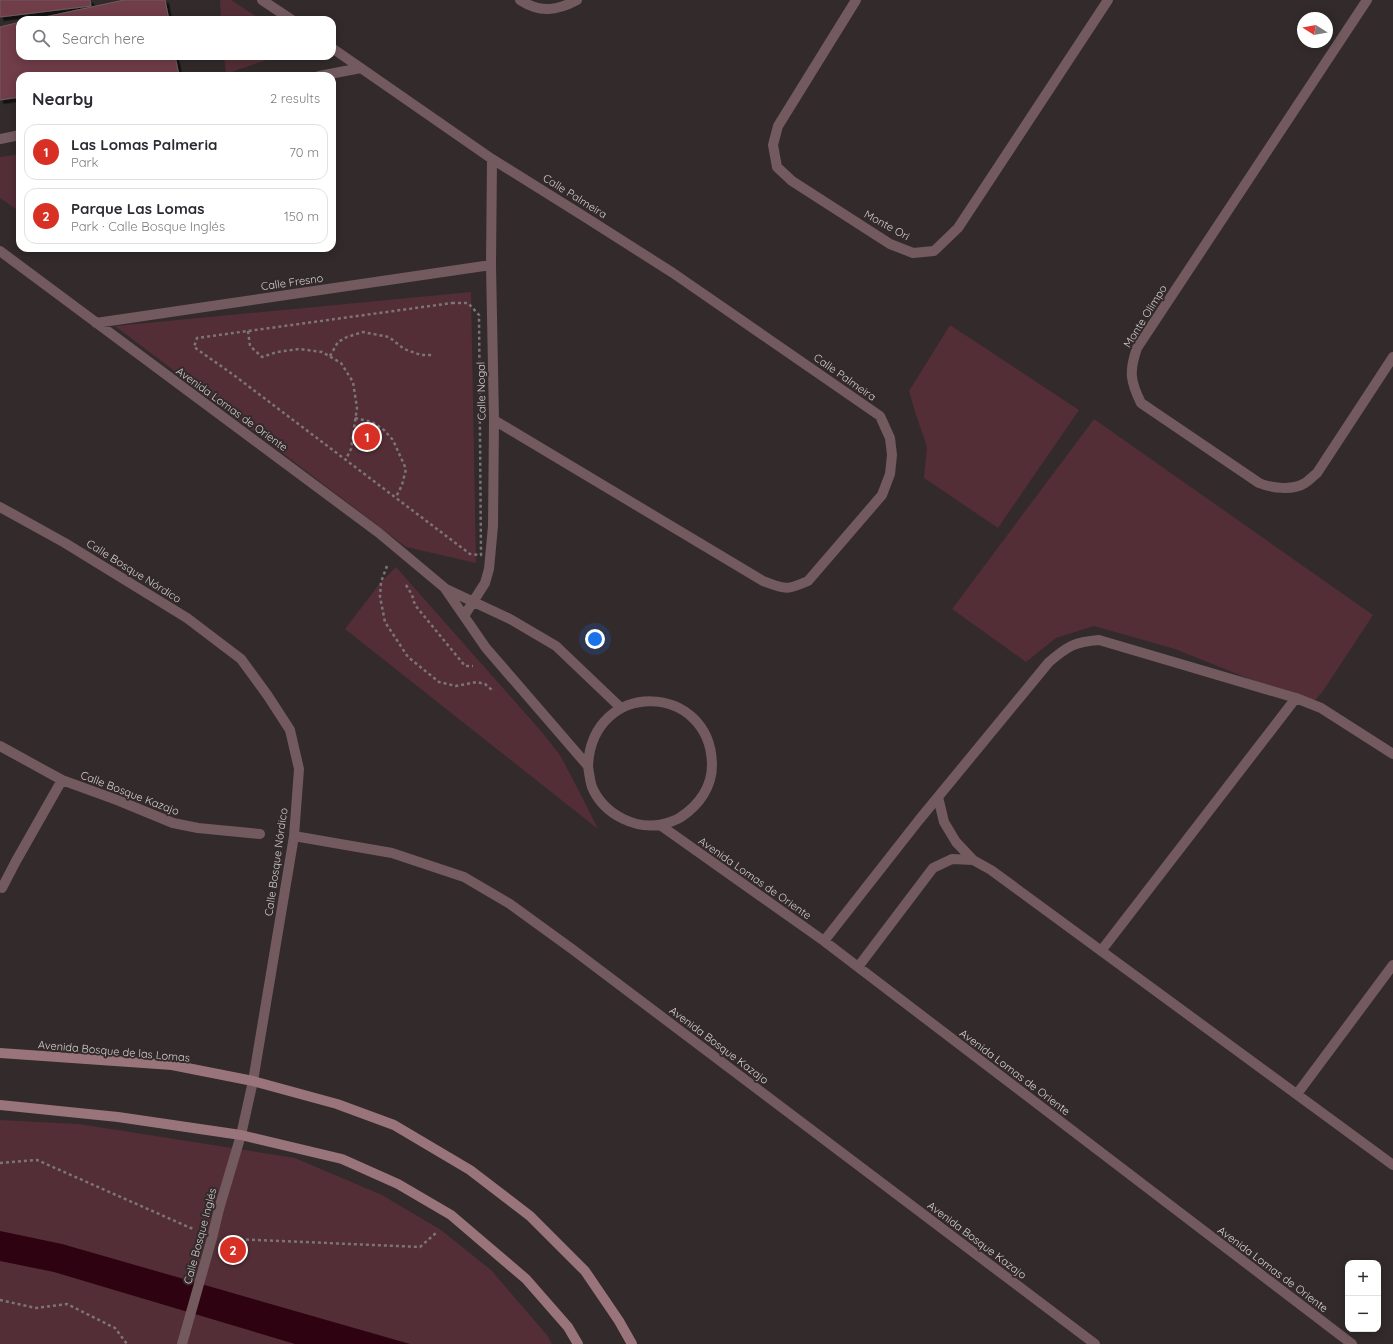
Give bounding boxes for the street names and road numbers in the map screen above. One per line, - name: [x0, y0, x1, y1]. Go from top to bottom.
- street label: Calle Palmeira: [540, 171, 610, 221]
- street label: Monte Ori: [862, 207, 912, 243]
- street label: Calle Fresno: [260, 271, 324, 293]
- street label: Monte Olimpo: [1120, 282, 1170, 350]
- street label: Calle Palmeira: [811, 350, 879, 404]
- street label: Calle Nogal: [473, 362, 489, 420]
- street label: Avenida Lomas de Oriente: [173, 364, 291, 454]
- street label: Calle Bosque Nórdico: [84, 536, 184, 606]
- street label: Calle Bosque Kazajo: [79, 768, 182, 818]
- street label: Calle Bosque Nórdico: [261, 807, 291, 917]
- street label: Avenida Lomas de Oriente: [696, 834, 814, 922]
- street label: Avenida Bosque Kazajo: [667, 1003, 772, 1087]
- street label: Avenida Lomas de Oriente: [957, 1026, 1073, 1118]
- street label: Avenida Bosque de las Lomas: [37, 1037, 191, 1065]
- street label: Calle Bosque Inglés: [180, 1186, 220, 1286]
- street label: Avenida Bosque Kazajo: [925, 1198, 1030, 1282]
- street label: Avenida Lomas de Oriente: [1215, 1223, 1331, 1315]

